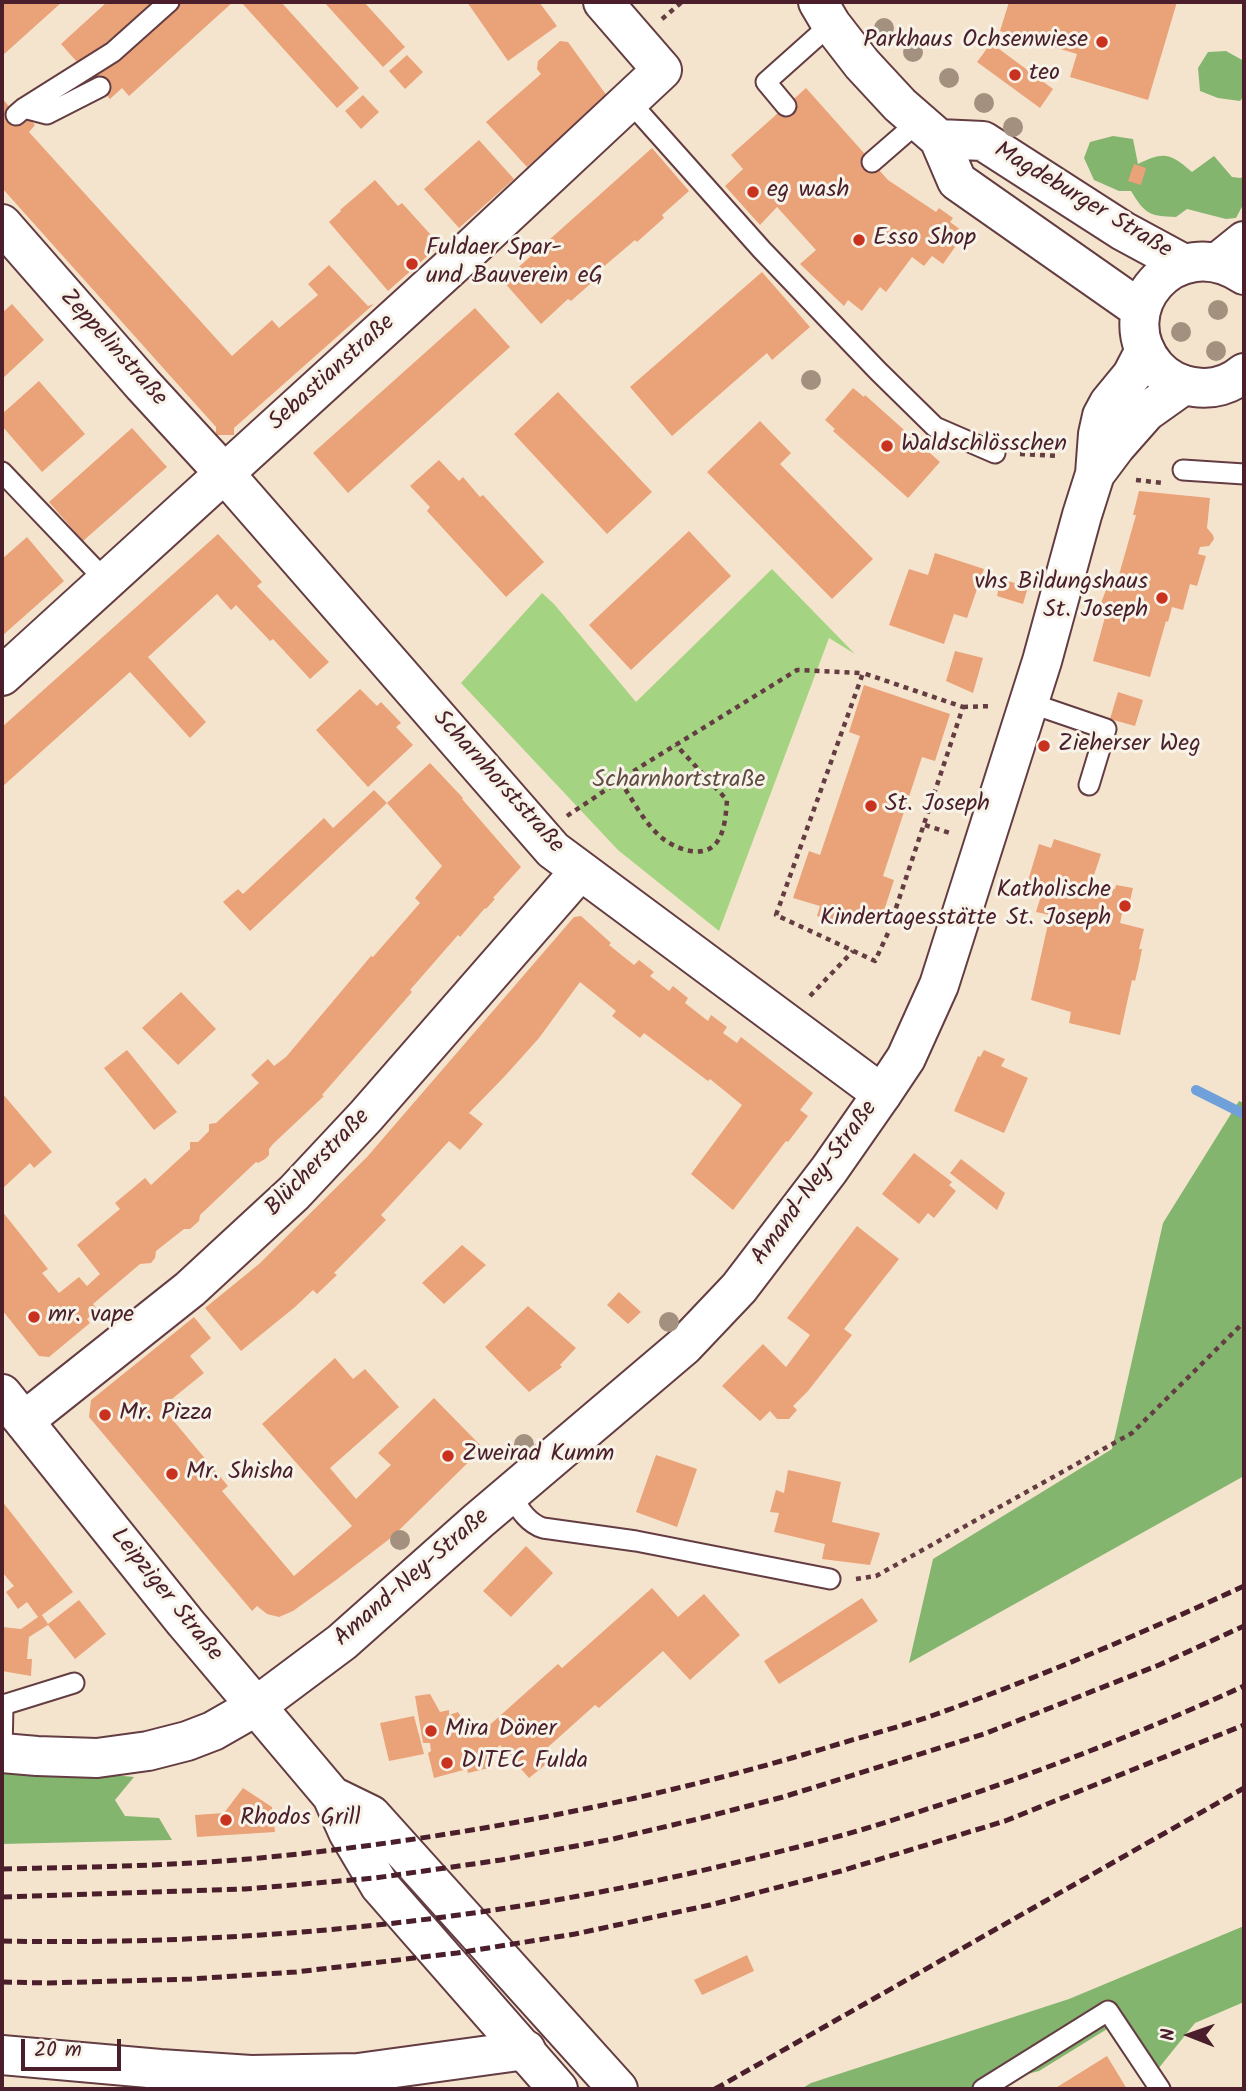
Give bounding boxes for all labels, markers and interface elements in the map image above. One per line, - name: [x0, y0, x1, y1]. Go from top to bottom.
- place label: Parkhaus Ochsenwiese: [863, 28, 1088, 56]
- marker: Parkhaus Ochsenwiese: [1094, 34, 1110, 50]
- place label: teo: [1029, 61, 1060, 89]
- marker: teo: [1007, 67, 1023, 83]
- street label: Magdeburger Straße: [988, 138, 1176, 266]
- place label: eg wash: [767, 178, 849, 206]
- marker: eg wash: [745, 184, 761, 200]
- place label: Esso Shop: [873, 226, 976, 254]
- marker: Esso Shop: [851, 232, 867, 248]
- place label: Fuldaer Spar- und Bauverein eG: [426, 236, 603, 292]
- marker: Fuldaer Spar- und Bauverein eG: [404, 256, 420, 272]
- street label: Zeppelinstraße: [52, 285, 172, 413]
- street label: Sebastianstraße: [264, 310, 402, 438]
- place label: Waldschlösschen: [901, 432, 1067, 460]
- marker: Waldschlösschen: [879, 438, 895, 454]
- place label: vhs Bildungshaus St. Joseph: [974, 570, 1148, 626]
- marker: vhs Bildungshaus St. Joseph: [1154, 590, 1170, 606]
- street label: Scharnhorststraße: [425, 705, 569, 861]
- place label: Zieherser Weg: [1058, 732, 1201, 760]
- marker: Zieherser Weg: [1036, 738, 1052, 754]
- park label: Scharnhortstraße: [593, 768, 765, 796]
- place label: St. Joseph: [885, 792, 990, 820]
- marker: St. Joseph: [863, 798, 879, 814]
- place label: Katholische Kindertagesstätte St. Joseph: [820, 878, 1111, 934]
- marker: Katholische Kindertagesstätte St. Joseph: [1117, 898, 1133, 914]
- street label: Amand-Ney-Straße: [747, 1096, 885, 1272]
- street label: Blücherstraße: [261, 1104, 377, 1224]
- place label: mr. vape: [48, 1303, 134, 1331]
- marker: mr. vape: [26, 1309, 42, 1325]
- place label: Mr. Pizza: [119, 1401, 212, 1429]
- marker: Mr. Pizza: [97, 1407, 113, 1423]
- place label: Zweirad Kumm: [462, 1442, 614, 1470]
- marker: Zweirad Kumm: [440, 1448, 456, 1464]
- place label: Mr. Shisha: [186, 1460, 294, 1488]
- marker: Mr. Shisha: [164, 1466, 180, 1482]
- street label: Amand-Ney-Straße: [330, 1504, 496, 1654]
- street label: Leipziger Straße: [102, 1524, 228, 1668]
- place label: Mira Döner: [445, 1717, 556, 1745]
- marker: Mira Döner: [423, 1723, 439, 1739]
- place label: DITEC Fulda: [461, 1749, 588, 1777]
- marker: DITEC Fulda: [439, 1755, 455, 1771]
- place label: Rhodos Grill: [240, 1806, 361, 1834]
- marker: Rhodos Grill: [218, 1812, 234, 1828]
- north arrow: [1155, 2000, 1225, 2070]
- scale bar: [24, 2024, 124, 2068]
- text: N: [1154, 2028, 1184, 2041]
- text: 20 m: [34, 2034, 82, 2067]

